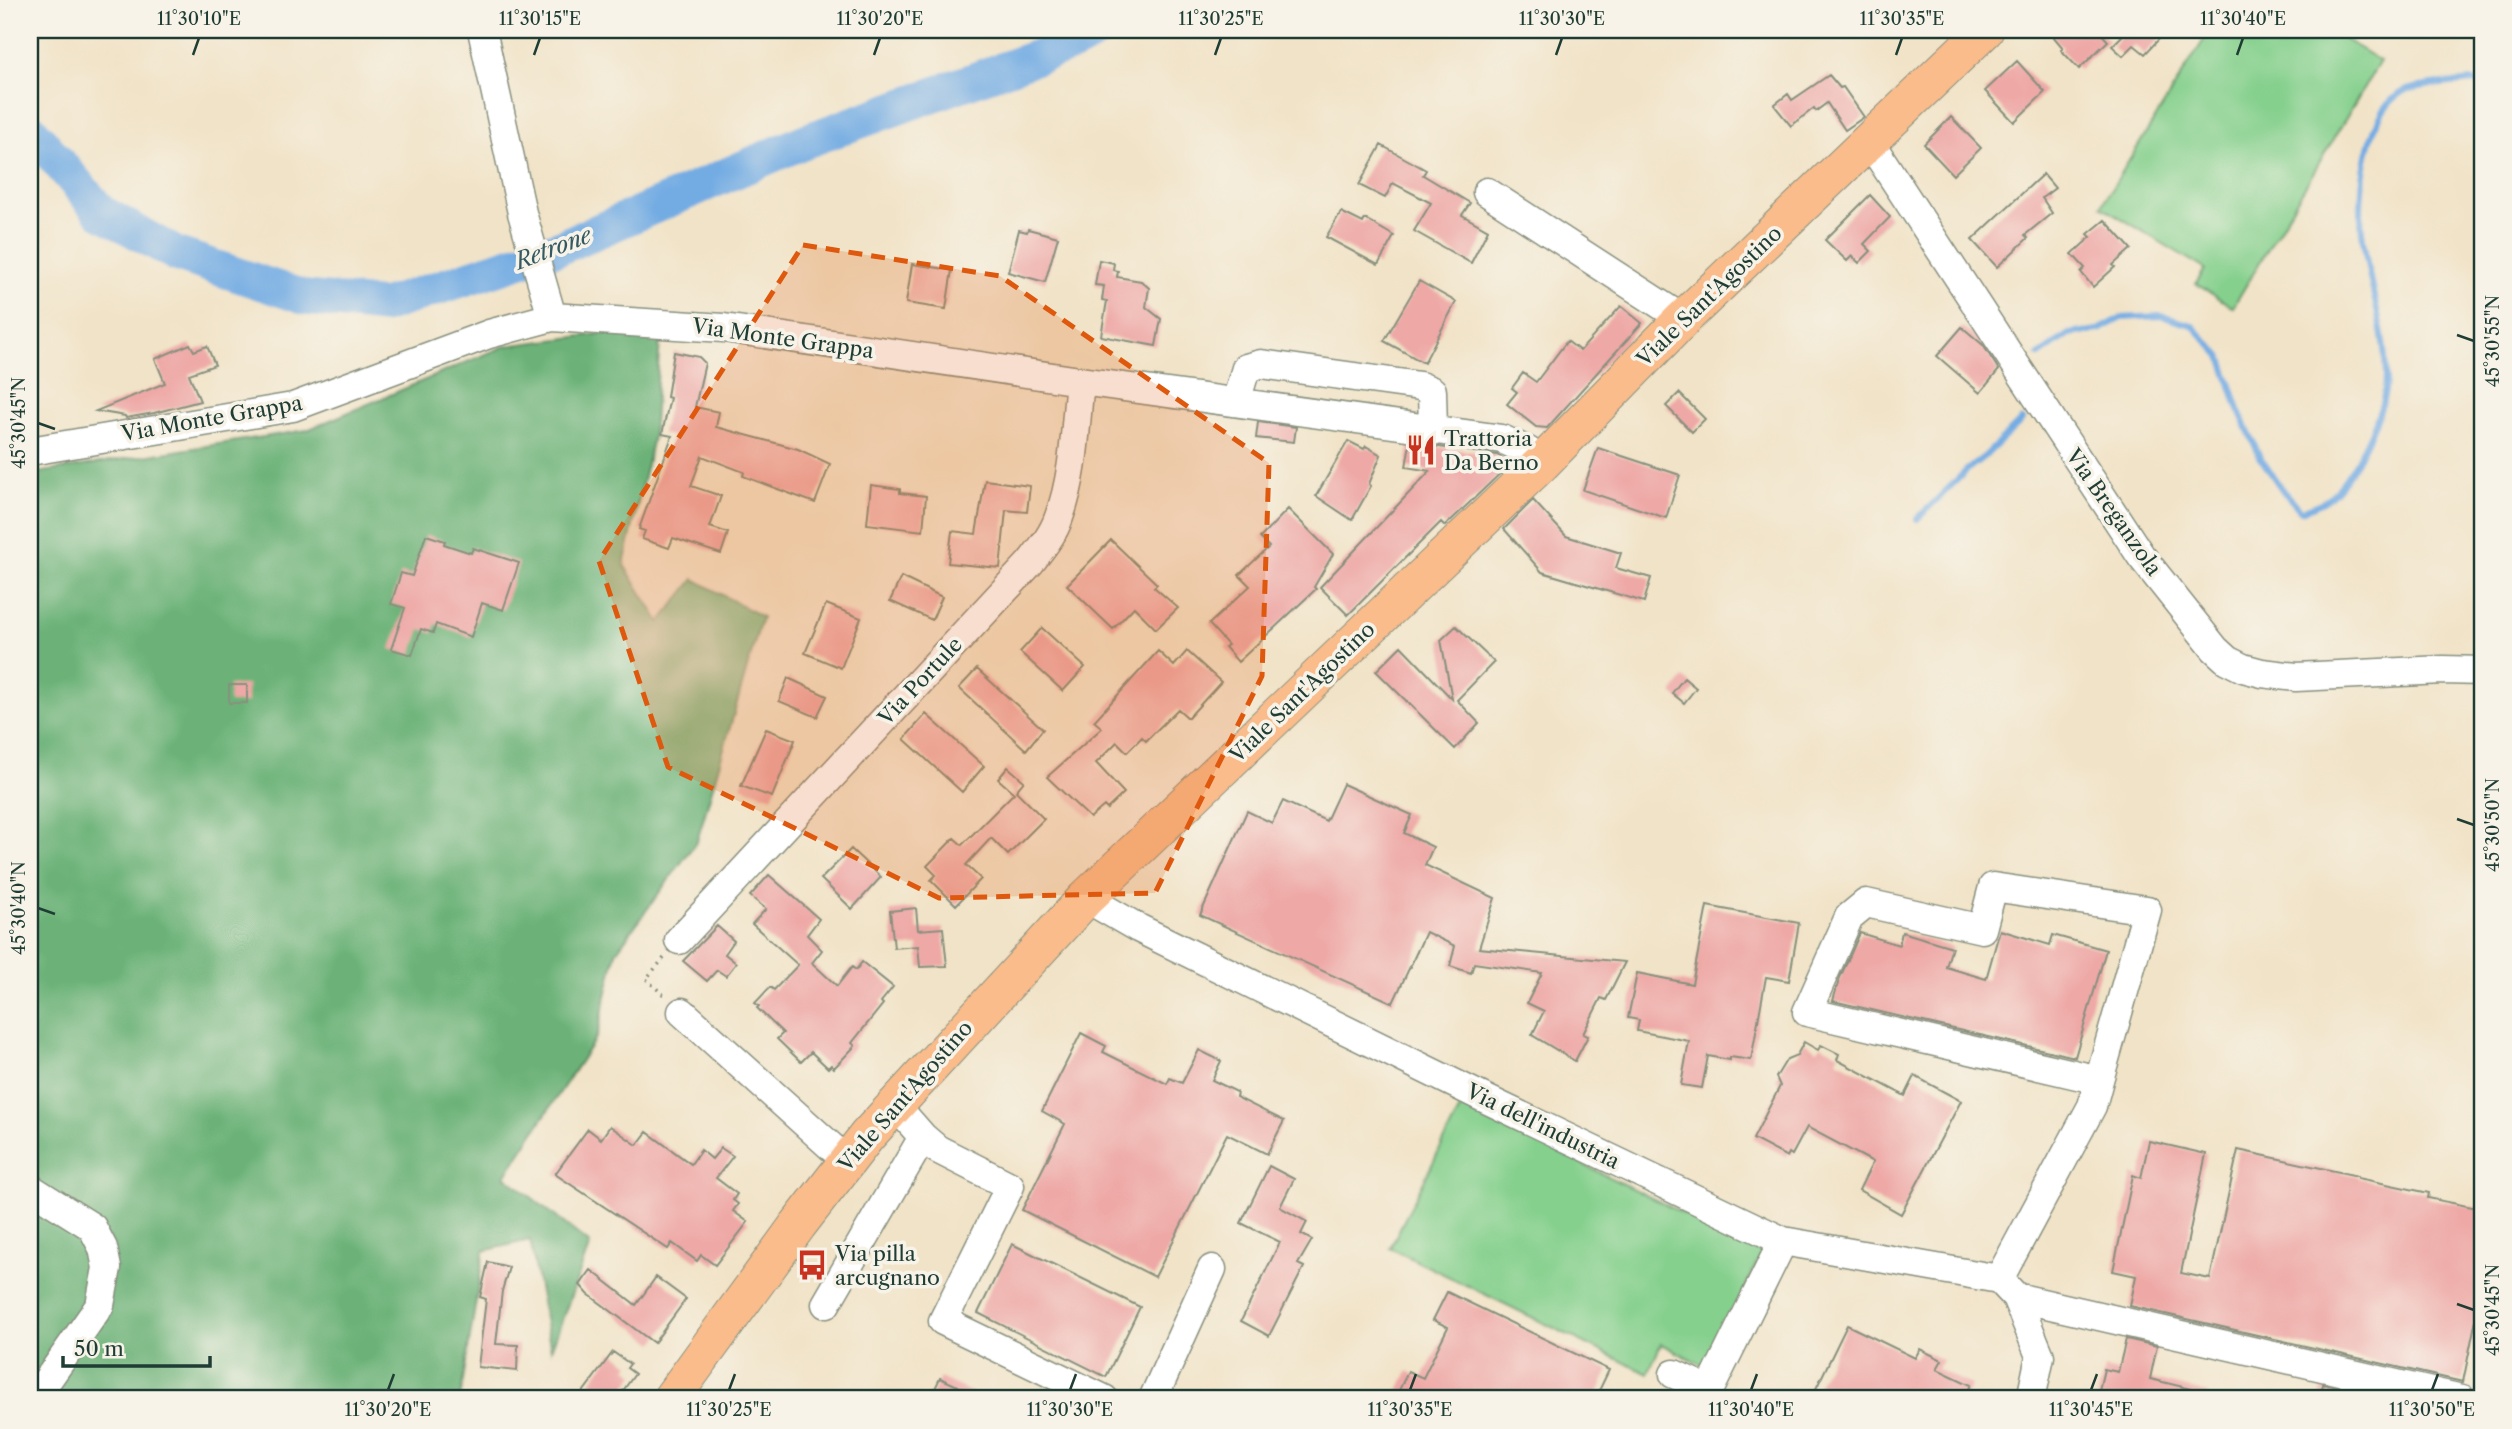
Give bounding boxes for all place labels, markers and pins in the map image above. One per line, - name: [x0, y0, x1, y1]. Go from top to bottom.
- place label: Trattoria Da Berno: [1444, 426, 1539, 475]
- restaurant icon: Trattoria Da Berno: [1404, 433, 1438, 467]
- place label: Via pilla arcugnano: [834, 1241, 940, 1290]
- bus stop icon: Via pilla arcugnano: [795, 1248, 829, 1282]

